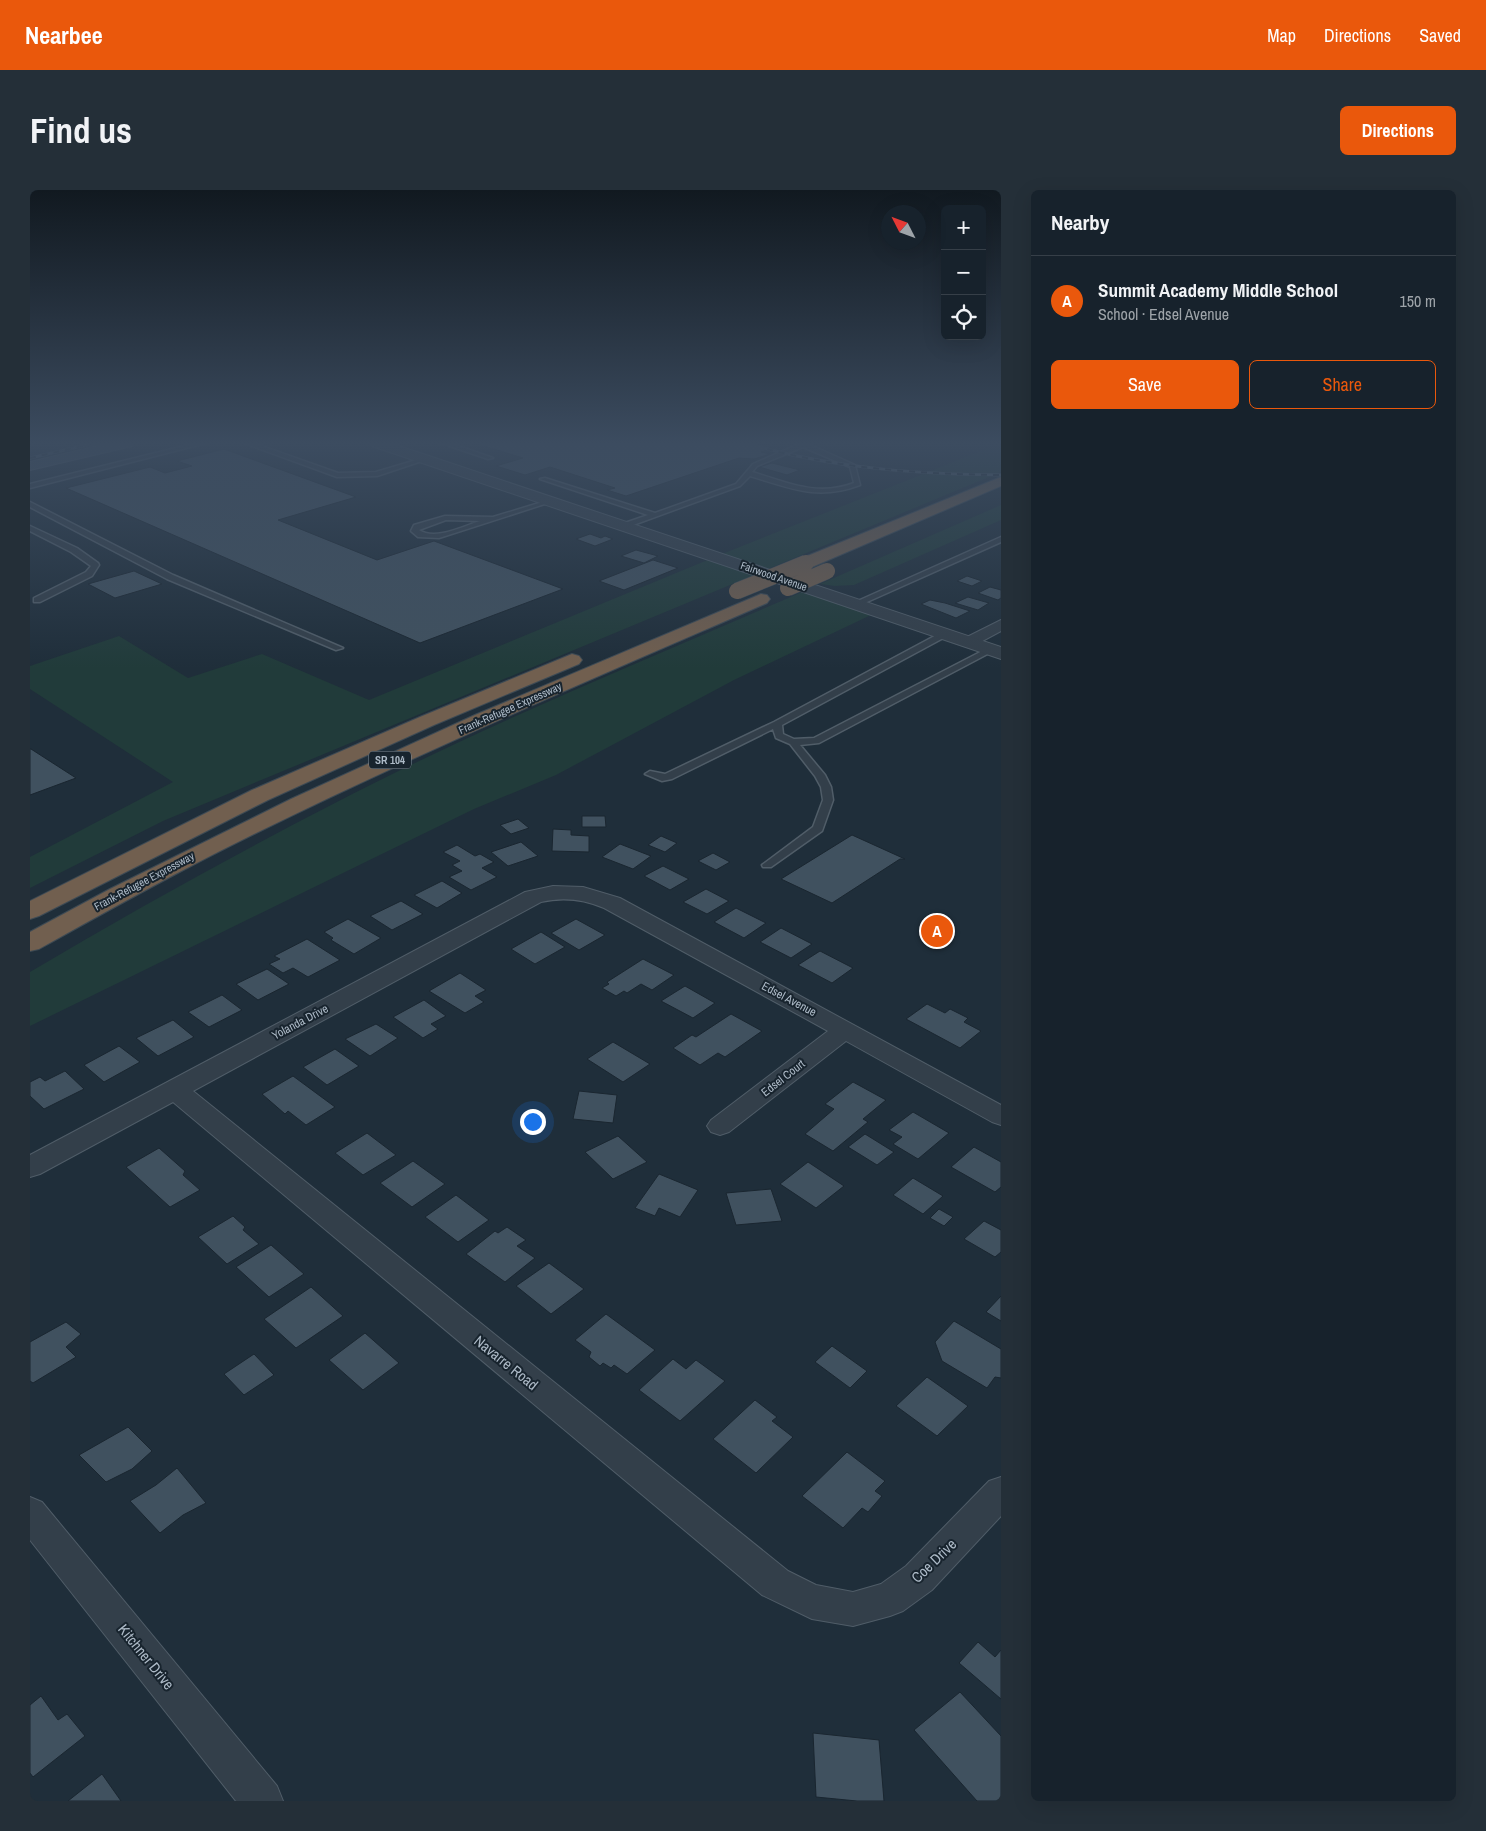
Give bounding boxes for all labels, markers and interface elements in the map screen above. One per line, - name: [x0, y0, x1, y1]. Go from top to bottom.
- text: Nearbee: [25, 19, 103, 51]
- text: Map: [1267, 23, 1296, 48]
- text: Directions: [1324, 23, 1391, 48]
- text: Saved: [1419, 23, 1461, 48]
- button: Directions: [1340, 106, 1456, 155]
- text: Find us: [30, 107, 132, 154]
- north arrow: [881, 205, 926, 250]
- map controls: [941, 205, 986, 340]
- button: +: [941, 205, 986, 250]
- text: Nearby: [1051, 208, 1109, 237]
- button: −: [941, 250, 986, 295]
- text: Summit Academy Middle School: [1098, 277, 1338, 303]
- text: A: [1062, 290, 1072, 312]
- text: 150 m: [1400, 290, 1436, 312]
- button: locate: [941, 295, 986, 340]
- text: School · Edsel Avenue: [1098, 303, 1229, 325]
- button: Save: [1051, 360, 1239, 409]
- button: Share: [1249, 360, 1436, 409]
- street label: Fairwood Avenue: [739, 558, 809, 594]
- street label: Frank-Refugee Expressway: [456, 679, 564, 737]
- road number: SR 104: [369, 752, 411, 768]
- street label: Frank-Refugee Expressway: [92, 848, 197, 913]
- pin: A: [921, 912, 953, 950]
- street label: Edsel Avenue: [759, 978, 819, 1020]
- street label: Yolanda Drive: [269, 1000, 331, 1044]
- street label: Edsel Court: [758, 1056, 808, 1100]
- your location: [520, 1109, 546, 1135]
- street label: Navarre Road: [470, 1330, 543, 1395]
- street label: Coe Drive: [906, 1534, 961, 1587]
- street label: Kitchner Drive: [113, 1620, 179, 1694]

